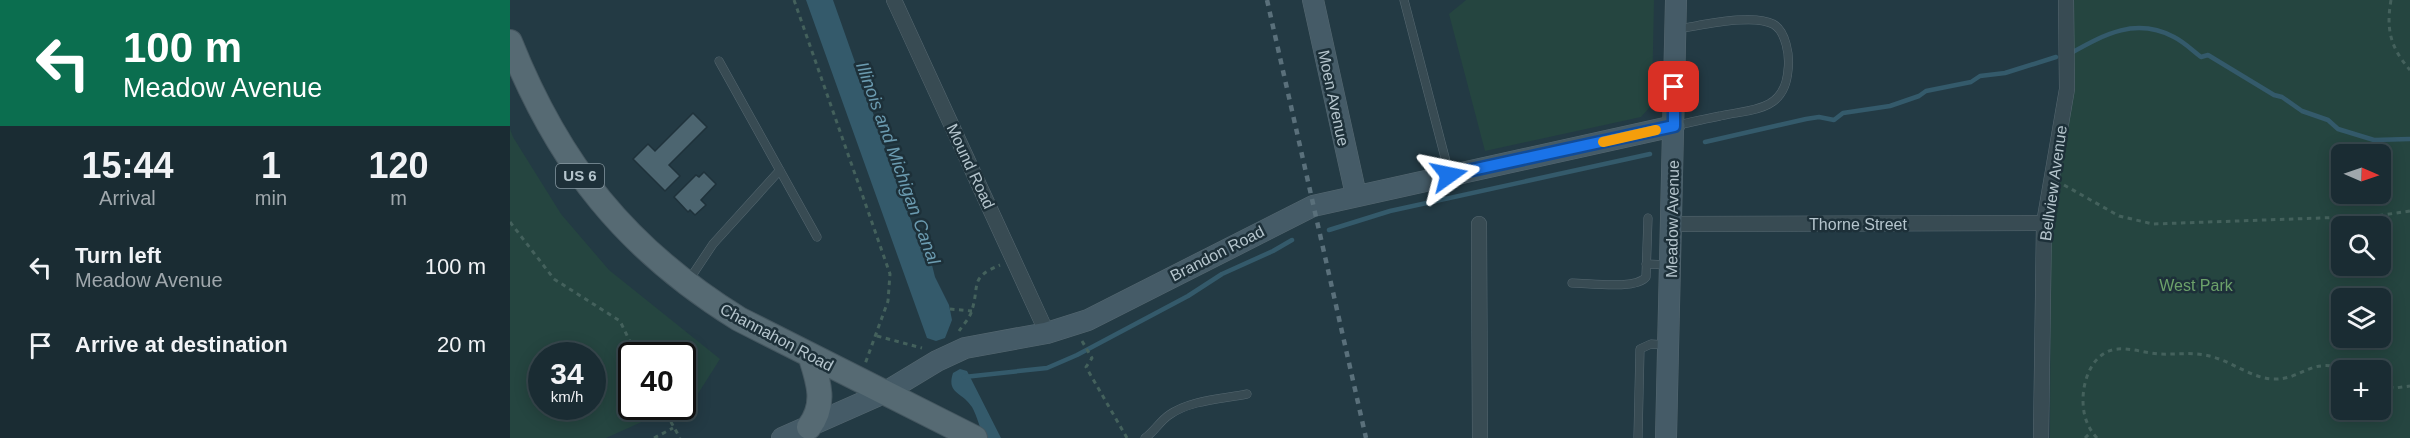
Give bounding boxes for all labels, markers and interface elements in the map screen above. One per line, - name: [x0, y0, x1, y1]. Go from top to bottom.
- icon: left: [24, 24, 102, 102]
- text: 100 m: [123, 24, 242, 71]
- street label: Moen Avenue: [1315, 49, 1352, 148]
- water label: Illinois and Michigan Canal: [852, 59, 944, 268]
- pin: [1648, 61, 1699, 112]
- icon: arrive: [1657, 70, 1690, 103]
- text: Meadow Avenue: [123, 73, 322, 103]
- street label: Mound Road: [943, 121, 998, 211]
- street label: Bellview Avenue: [2037, 124, 2070, 242]
- position arrow: [1417, 143, 1481, 207]
- north arrow: [2331, 144, 2391, 204]
- map controls: [2331, 144, 2391, 420]
- text: 15:44: [81, 145, 173, 186]
- text: 1: [261, 145, 281, 186]
- text: 120: [368, 145, 429, 186]
- street label: Meadow Avenue: [1663, 160, 1682, 278]
- road number: US 6: [556, 164, 604, 188]
- text: Arrival: [99, 187, 156, 209]
- text: min: [255, 187, 287, 209]
- text: m: [390, 187, 407, 209]
- street label: Thorne Street: [1809, 216, 1907, 233]
- button: search: [2331, 216, 2391, 276]
- street label: Brandon Road: [1167, 222, 1267, 284]
- text: Turn left: [75, 243, 161, 268]
- icon: left: [24, 251, 57, 284]
- text: 100 m: [425, 254, 486, 279]
- text: Meadow Avenue: [75, 269, 223, 291]
- park label: West Park: [2159, 277, 2234, 294]
- button: layers: [2331, 288, 2391, 348]
- street label: Channahon Road: [717, 300, 836, 374]
- icon: arrive: [24, 329, 57, 362]
- text: Arrive at destination: [75, 332, 288, 357]
- text: 20 m: [437, 332, 486, 357]
- speed limit sign: 40: [618, 342, 696, 420]
- text: 34: [550, 357, 584, 390]
- button: +: [2331, 360, 2391, 420]
- text: km/h: [551, 388, 583, 405]

